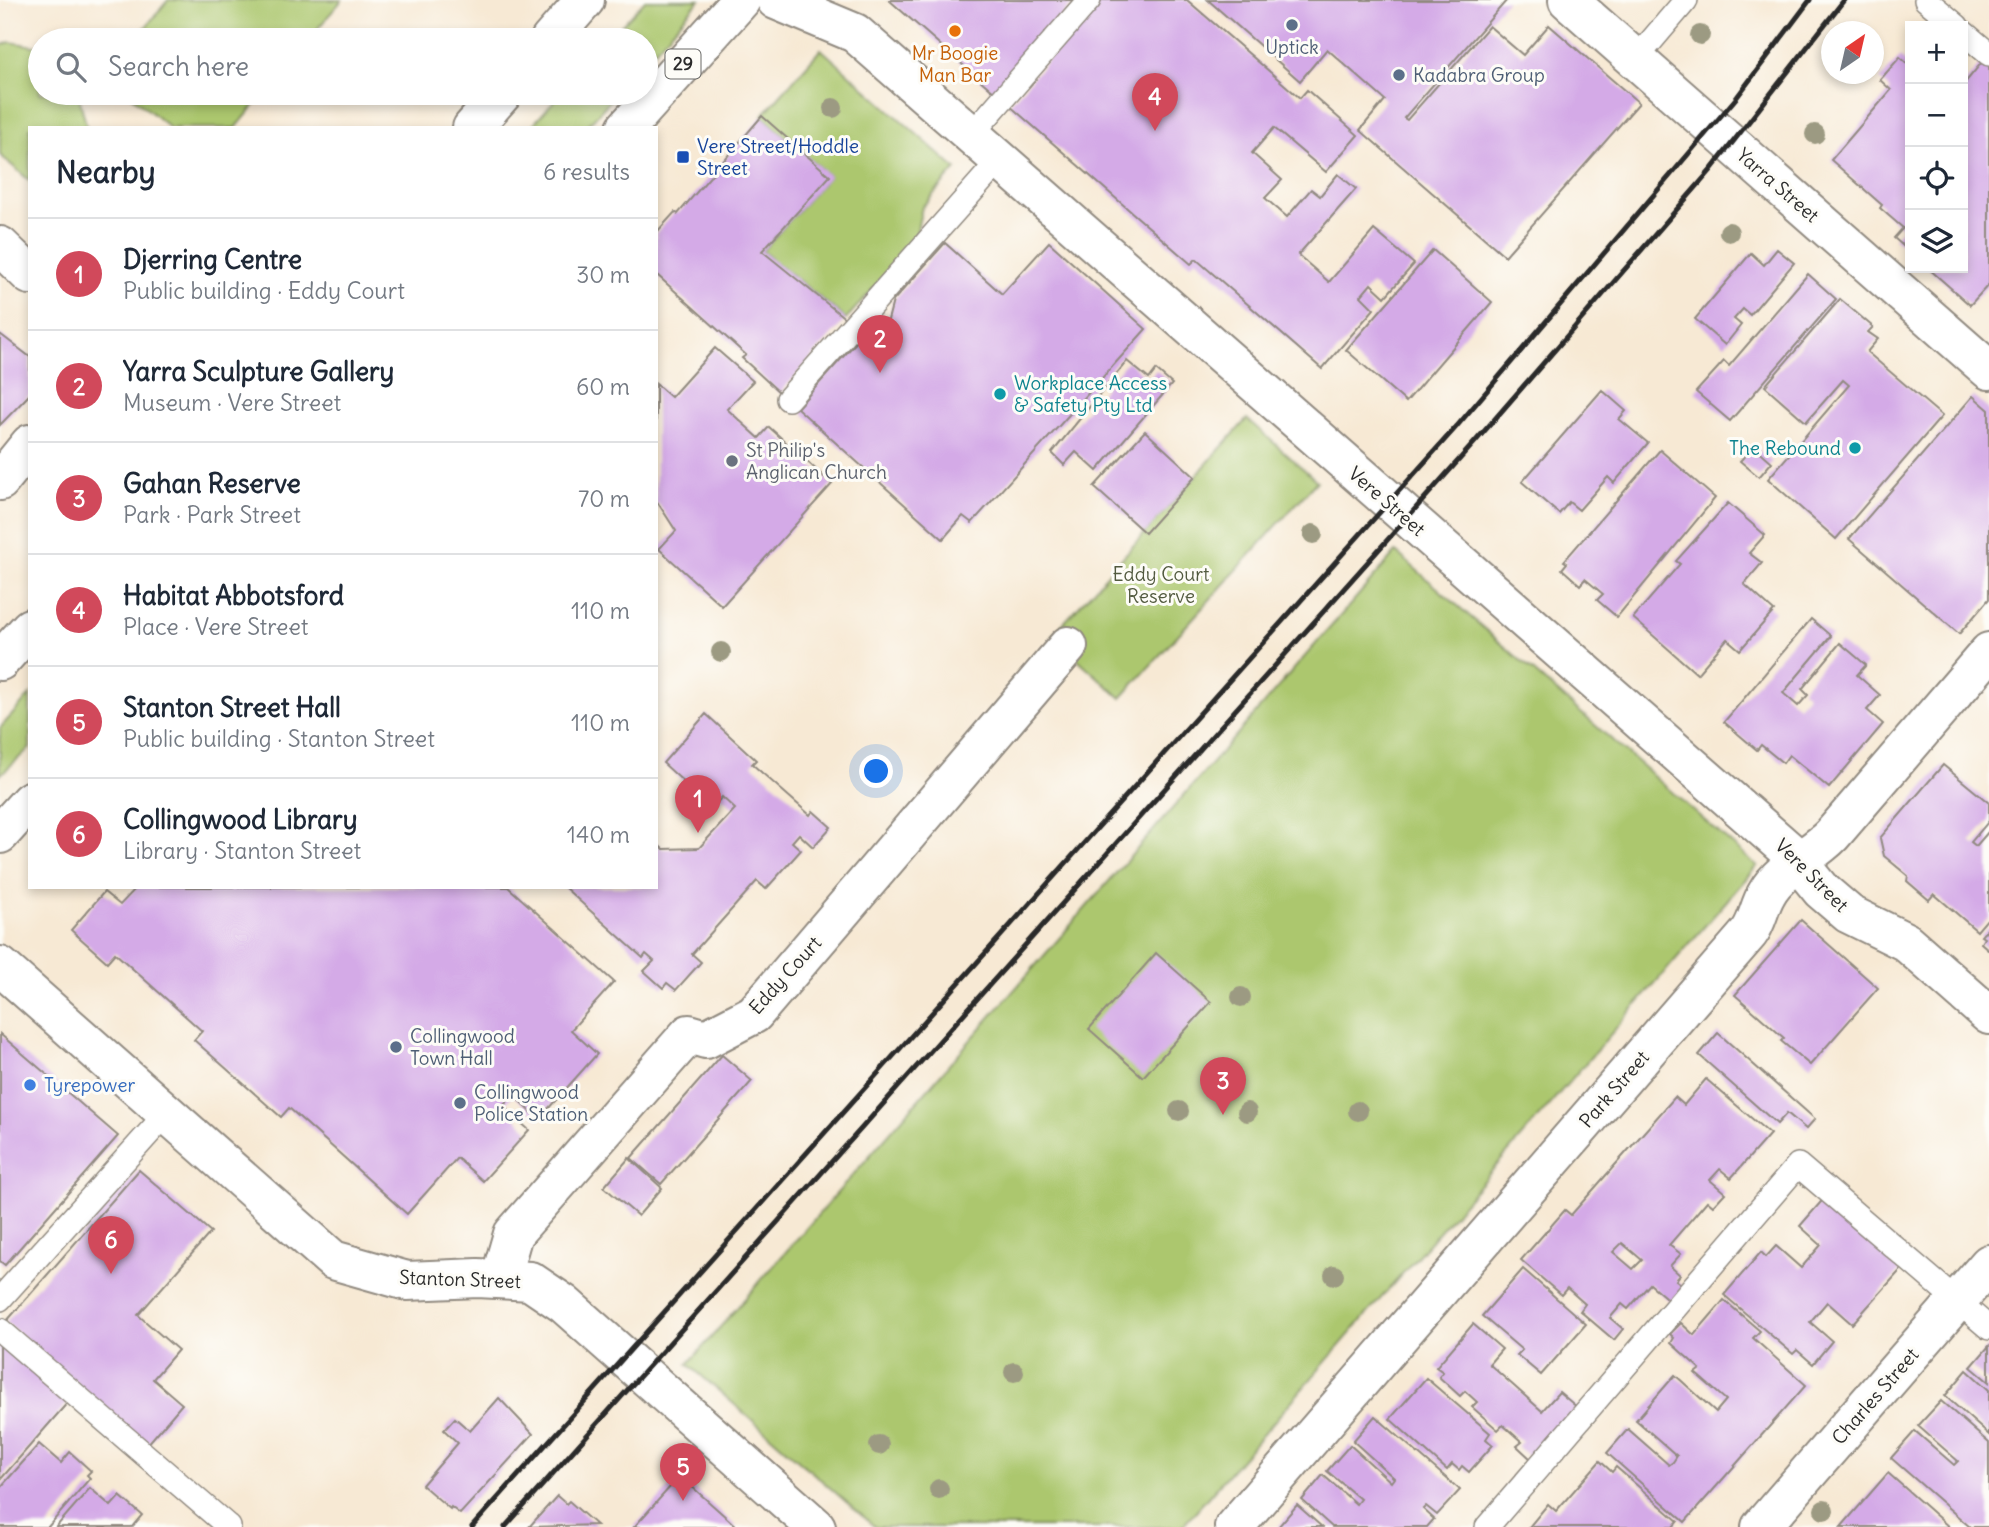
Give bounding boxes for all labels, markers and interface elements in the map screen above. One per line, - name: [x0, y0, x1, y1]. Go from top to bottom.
- marker: Uptick: [1284, 17, 1300, 33]
- north arrow: [1821, 21, 1884, 84]
- map controls: [1905, 21, 1968, 273]
- button: +: [1905, 21, 1968, 84]
- marker: Mr Boogie Man Bar: [947, 23, 963, 39]
- search box: [28, 28, 658, 105]
- place label: Uptick: [1265, 35, 1319, 59]
- place label: Mr Boogie Man Bar: [912, 41, 998, 87]
- icon: search: [52, 48, 90, 86]
- text: Search here: [108, 50, 249, 83]
- road number: 29: [666, 50, 700, 78]
- place label: Kadabra Group: [1413, 63, 1545, 87]
- marker: Kadabra Group: [1391, 67, 1407, 83]
- pin: 4: [1132, 73, 1178, 131]
- button: −: [1905, 84, 1968, 147]
- place label: Vere Street/Hoddle Street: [697, 134, 859, 180]
- street label: Yarra Street: [1732, 143, 1824, 227]
- button: locate: [1905, 147, 1968, 210]
- marker: Vere Street/Hoddle Street: [675, 149, 691, 165]
- text: Nearby: [56, 153, 156, 191]
- text: 6 results: [543, 157, 630, 186]
- button: layers: [1905, 210, 1968, 273]
- text: Djerring Centre: [123, 243, 302, 276]
- text: 1: [74, 260, 84, 289]
- text: 30 m: [576, 260, 630, 289]
- text: Public building · Eddy Court: [123, 276, 405, 305]
- pin: 2: [857, 315, 903, 373]
- text: Yarra Sculpture Gallery: [123, 355, 394, 388]
- place label: Workplace Access & Safety Pty Ltd: [1014, 371, 1167, 417]
- text: 2: [73, 372, 85, 401]
- text: 60 m: [576, 372, 630, 401]
- marker: Workplace Access & Safety Pty Ltd: [992, 386, 1008, 402]
- text: Museum · Vere Street: [123, 388, 341, 417]
- place label: The Rebound: [1729, 436, 1841, 460]
- place label: St Philip's Anglican Church: [746, 438, 887, 484]
- marker: The Rebound: [1847, 440, 1863, 456]
- marker: St Philip's Anglican Church: [724, 453, 740, 469]
- street label: Vere Street: [1344, 461, 1430, 541]
- text: Gahan Reserve: [123, 467, 301, 500]
- text: 3: [72, 484, 86, 513]
- text: 70 m: [578, 484, 630, 513]
- text: Park · Park Street: [123, 500, 301, 529]
- park label: Eddy Court Reserve: [1113, 562, 1209, 608]
- text: Habitat Abbotsford: [123, 579, 344, 612]
- text: 4: [72, 596, 86, 625]
- text: 110 m: [571, 596, 630, 625]
- text: Place · Vere Street: [123, 612, 309, 641]
- text: Stanton Street Hall: [123, 691, 341, 724]
- text: 5: [72, 708, 86, 737]
- text: 110 m: [571, 708, 630, 737]
- text: Public building · Stanton Street: [123, 724, 435, 753]
- your location: [859, 754, 893, 788]
- pin: 1: [675, 775, 721, 833]
- text: Collingwood Library: [123, 803, 358, 836]
- text: 6: [72, 820, 86, 849]
- text: 140 m: [567, 820, 630, 849]
- street label: Vere Street: [1770, 833, 1854, 917]
- text: Library · Stanton Street: [123, 836, 361, 865]
- street label: Eddy Court: [744, 931, 826, 1019]
- place label: Collingwood Town Hall: [410, 1024, 515, 1070]
- marker: Collingwood Town Hall: [388, 1039, 404, 1055]
- street label: Park Street: [1574, 1045, 1654, 1133]
- pin: 3: [1200, 1057, 1246, 1115]
- place label: Tyrepower: [44, 1073, 136, 1097]
- marker: Tyrepower: [22, 1077, 38, 1093]
- place label: Collingwood Police Station: [474, 1080, 588, 1126]
- marker: Collingwood Police Station: [452, 1095, 468, 1111]
- pin: 6: [88, 1216, 134, 1274]
- street label: Stanton Street: [399, 1265, 521, 1293]
- street label: Charles Street: [1826, 1343, 1924, 1449]
- pin: 5: [660, 1443, 706, 1501]

